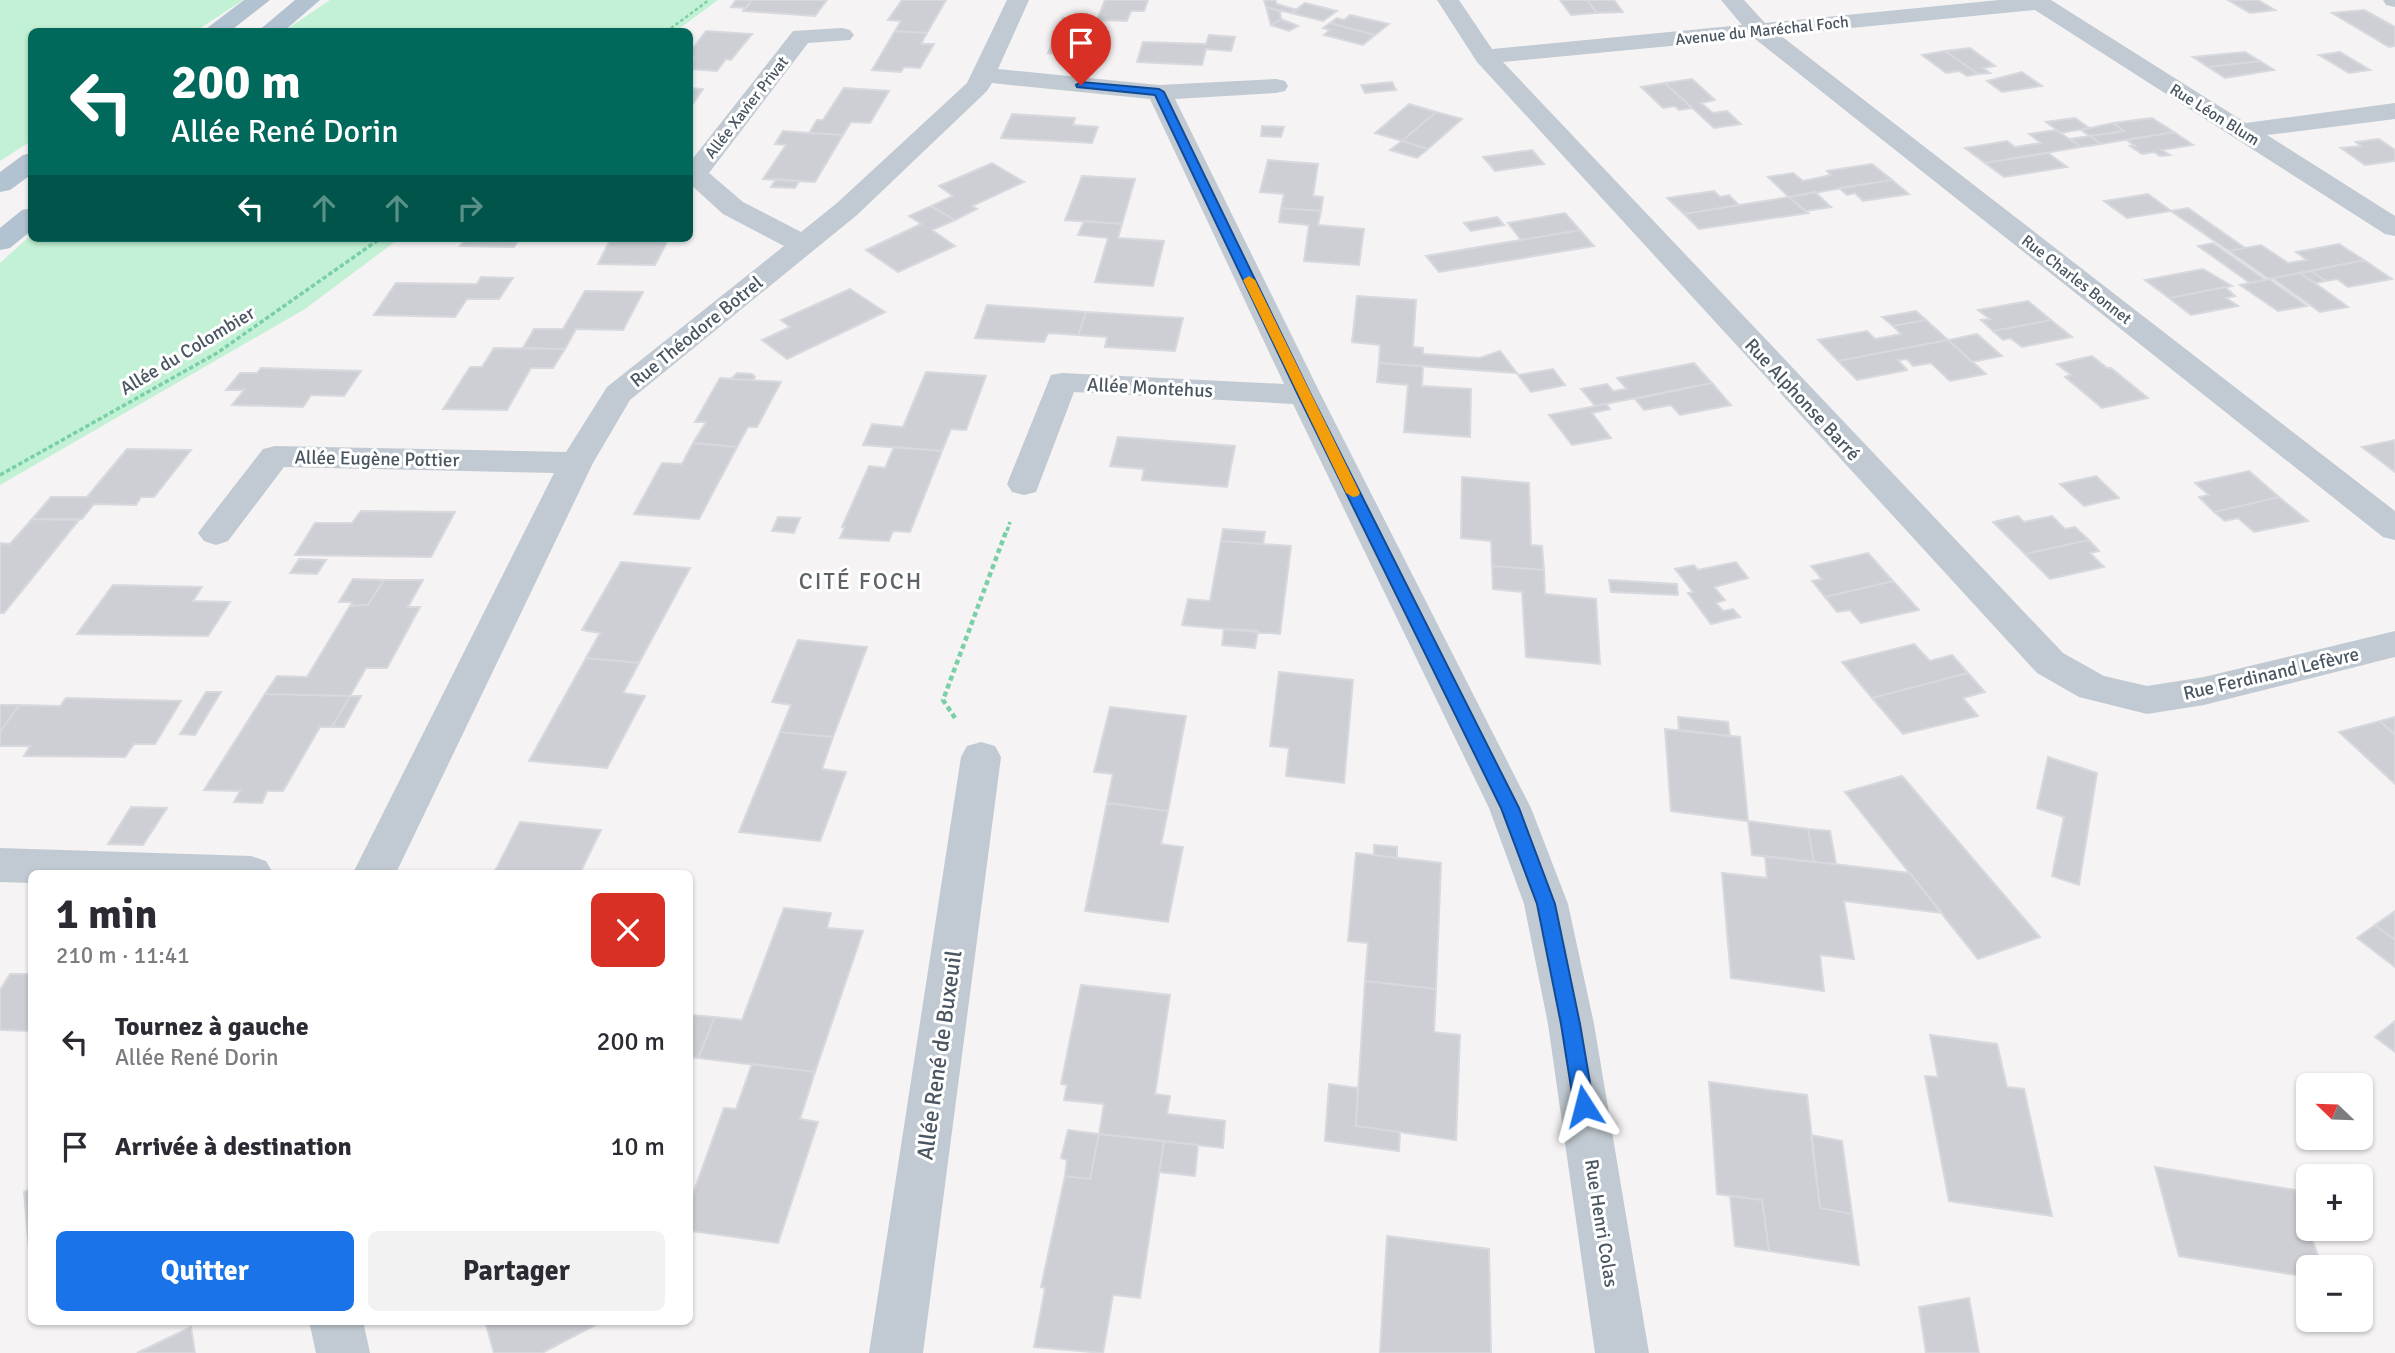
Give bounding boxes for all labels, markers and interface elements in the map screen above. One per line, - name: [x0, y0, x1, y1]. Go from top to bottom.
- street label: Avenue du Maréchal Foch: [1675, 12, 1850, 50]
- pin: [1051, 13, 1111, 85]
- icon: arrive: [1062, 24, 1100, 62]
- text: 200 m: [171, 52, 301, 112]
- street label: Allée Xavier Privat: [701, 52, 793, 163]
- icon: left: [56, 56, 147, 147]
- street label: Rue Léon Blum: [2166, 79, 2263, 150]
- text: Allée René Dorin: [171, 112, 399, 151]
- icon: left: [232, 189, 270, 227]
- icon: ahead: [305, 189, 343, 227]
- icon: ahead: [378, 189, 416, 227]
- icon: right: [451, 189, 489, 227]
- street label: Rue Charles Bonnet: [2017, 231, 2136, 329]
- street label: Rue Théodore Botrel: [625, 271, 768, 393]
- street label: Allée du Colombier: [116, 301, 259, 401]
- street label: Rue Alphonse Barré: [1739, 333, 1865, 466]
- street label: Allée Montehus: [1086, 373, 1213, 403]
- street label: Allée Eugène Pottier: [294, 446, 460, 472]
- district label: CITÉ FOCH: [799, 567, 923, 596]
- street label: Rue Ferdinand Lefèvre: [2181, 642, 2361, 706]
- text: 1 min: [56, 889, 157, 940]
- button: close: [591, 893, 665, 967]
- text: 210 m · 11:41: [56, 941, 190, 970]
- street label: Allée René de Buxeuil: [910, 948, 969, 1162]
- text: Tournez à gauche: [115, 1011, 309, 1043]
- icon: left: [56, 1023, 94, 1061]
- text: 200 m: [596, 1026, 665, 1058]
- text: Allée René Dorin: [115, 1043, 279, 1072]
- position arrow: [1547, 1069, 1621, 1143]
- north arrow: [2296, 1073, 2373, 1150]
- map controls: [2296, 1073, 2373, 1332]
- icon: arrive: [56, 1128, 94, 1166]
- text: Arrivée à destination: [115, 1131, 352, 1163]
- text: 10 m: [610, 1131, 665, 1163]
- street label: Rue Henri Colas: [1579, 1158, 1623, 1289]
- button: +: [2296, 1164, 2373, 1241]
- button: Quitter: [56, 1231, 354, 1311]
- button: Partager: [368, 1231, 665, 1311]
- button: −: [2296, 1255, 2373, 1332]

